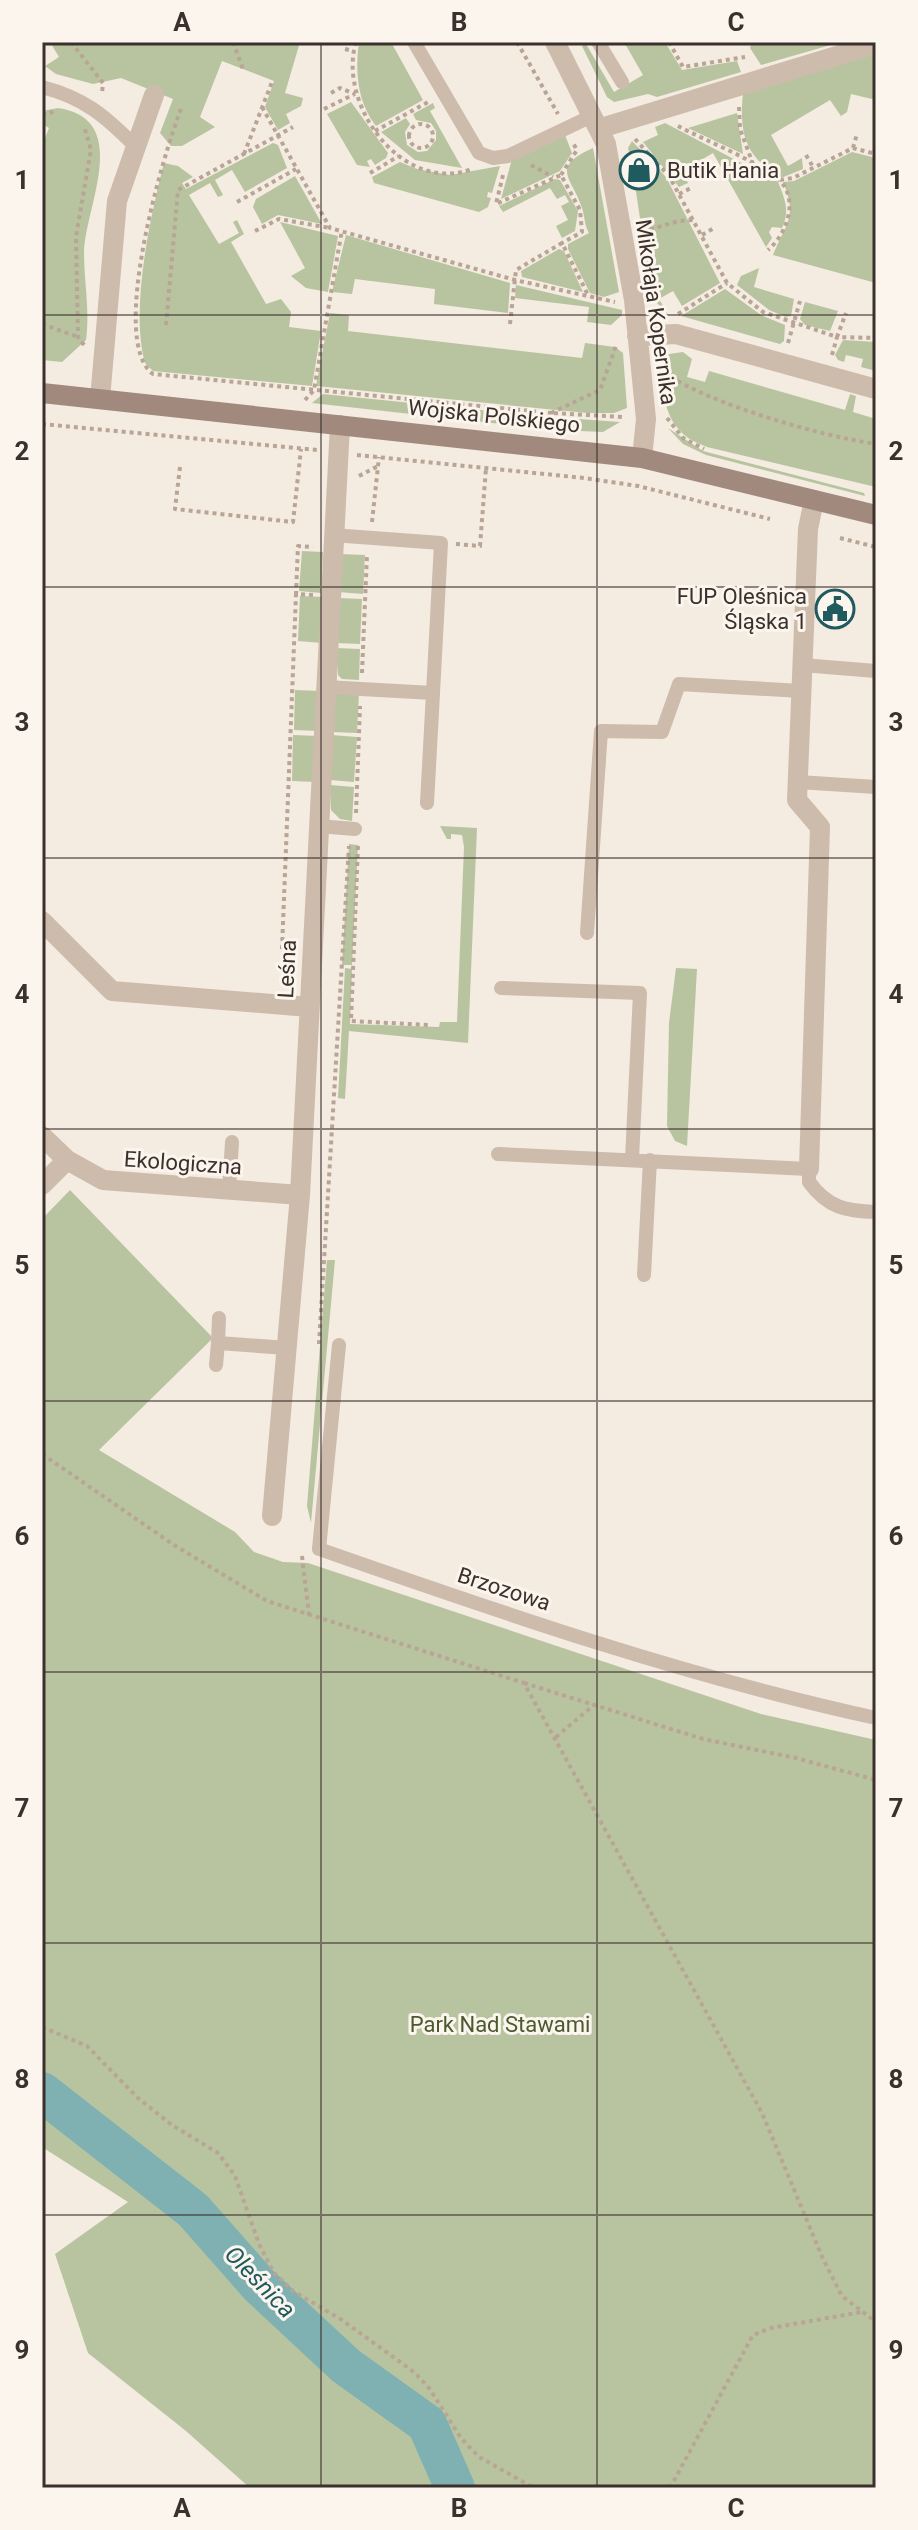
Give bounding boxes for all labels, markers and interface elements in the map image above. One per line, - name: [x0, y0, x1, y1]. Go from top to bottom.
- text: A: [173, 7, 191, 37]
- text: B: [451, 7, 467, 37]
- text: C: [727, 7, 745, 37]
- shop icon: Butik Hania: [618, 149, 660, 191]
- place label: Butik Hania: [667, 158, 779, 183]
- text: 1: [15, 165, 29, 195]
- text: 1: [889, 165, 903, 195]
- street label: Mikołaja Kopernika: [631, 218, 681, 406]
- street label: Wojska Polskiego: [407, 395, 581, 437]
- text: 2: [15, 436, 29, 466]
- text: 2: [889, 436, 903, 466]
- place label: FUP Oleśnica Śląska 1: [677, 584, 807, 634]
- public building icon: FUP Oleśnica Śląska 1: [814, 588, 856, 630]
- text: 3: [15, 707, 29, 737]
- text: 3: [889, 707, 903, 737]
- street label: Leśna: [273, 939, 301, 999]
- text: 4: [15, 979, 30, 1009]
- text: 4: [889, 979, 904, 1009]
- street label: Ekologiczna: [123, 1146, 243, 1180]
- text: 5: [15, 1250, 29, 1280]
- text: 5: [889, 1250, 903, 1280]
- text: 6: [15, 1521, 30, 1551]
- text: 6: [889, 1521, 904, 1551]
- street label: Brzozowa: [454, 1562, 554, 1616]
- text: 7: [15, 1793, 29, 1823]
- text: 7: [889, 1793, 903, 1823]
- park label: Park Nad Stawami: [410, 2012, 590, 2037]
- text: 8: [15, 2064, 29, 2094]
- text: 8: [889, 2064, 903, 2094]
- water label: Oleśnica: [219, 2240, 301, 2324]
- text: 9: [15, 2335, 29, 2365]
- text: 9: [889, 2335, 903, 2365]
- text: A: [173, 2493, 191, 2523]
- text: B: [451, 2493, 467, 2523]
- text: C: [727, 2493, 745, 2523]

